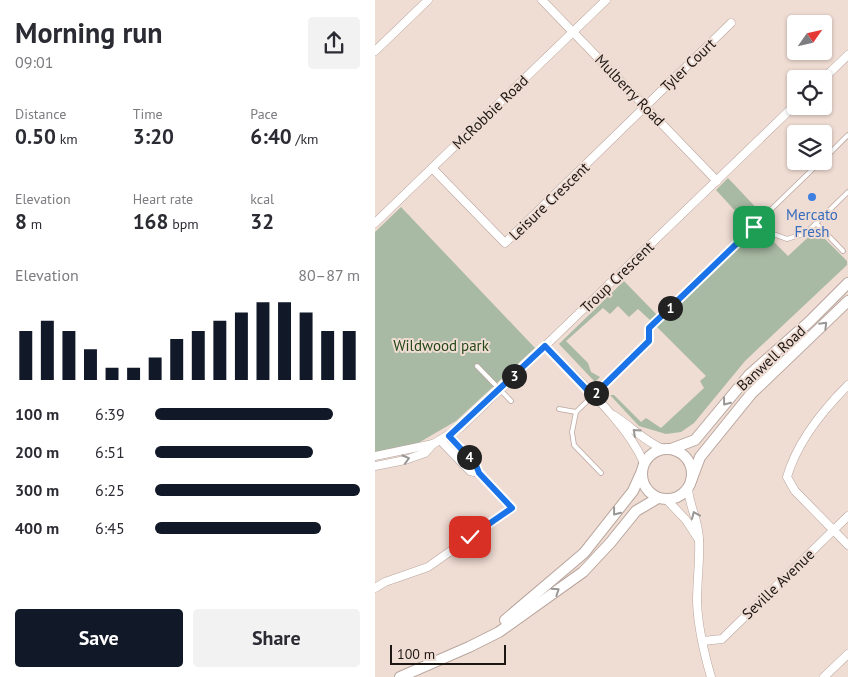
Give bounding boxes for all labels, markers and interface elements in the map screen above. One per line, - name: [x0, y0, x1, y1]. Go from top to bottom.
- text: Morning run: [15, 14, 163, 51]
- north arrow: [787, 15, 833, 60]
- map controls: [787, 15, 832, 170]
- button: share: [308, 17, 360, 69]
- street label: Tyler Court: [656, 34, 720, 96]
- street label: Mulberry Road: [591, 50, 669, 130]
- text: 09:01: [15, 52, 53, 72]
- button: locate: [787, 70, 832, 115]
- street label: McRobbie Road: [448, 71, 532, 153]
- text: Distance: [15, 105, 66, 123]
- text: Time: [133, 105, 163, 123]
- text: Pace: [250, 105, 278, 123]
- text: 0.50: [15, 123, 56, 150]
- text: 3:20: [133, 123, 174, 150]
- text: 6:40: [250, 123, 292, 150]
- button: layers: [787, 125, 832, 170]
- text: km: [56, 130, 78, 148]
- text: /km: [292, 130, 318, 148]
- street label: Leisure Crescent: [505, 158, 593, 244]
- text: Elevation: [15, 190, 71, 208]
- text: Heart rate: [133, 190, 193, 208]
- text: kcal: [250, 190, 274, 208]
- marker: Mercato Fresh: [806, 191, 818, 203]
- place label: Mercato Fresh: [786, 205, 838, 241]
- pin: [733, 206, 775, 248]
- text: 8: [15, 208, 27, 235]
- text: 168: [133, 208, 168, 235]
- text: 32: [250, 208, 274, 235]
- icon: arrive: [740, 213, 768, 241]
- text: m: [27, 215, 42, 233]
- text: bpm: [168, 215, 199, 233]
- street label: Troup Crescent: [576, 237, 658, 317]
- text: Elevation: [15, 265, 79, 285]
- text: 80–87 m: [298, 265, 360, 285]
- pin: 1: [657, 296, 683, 320]
- text: 1: [667, 299, 674, 317]
- street label: Banwell Road: [733, 321, 809, 395]
- one-way arrow: [818, 322, 827, 331]
- park label: Wildwood park: [393, 336, 490, 355]
- pin: 3: [501, 364, 527, 388]
- text: 3: [511, 367, 518, 385]
- pin: 2: [583, 380, 609, 406]
- text: 2: [593, 384, 600, 402]
- one-way arrow: [723, 397, 732, 406]
- text: 100 m: [15, 404, 59, 424]
- text: 6:39: [95, 404, 125, 424]
- one-way arrow: [633, 429, 642, 438]
- text: 200 m: [15, 442, 59, 462]
- text: 6:51: [95, 442, 125, 462]
- pin: 4: [457, 444, 481, 470]
- text: 4: [466, 448, 473, 466]
- one-way arrow: [402, 455, 410, 465]
- text: 300 m: [15, 480, 59, 500]
- text: 6:25: [95, 480, 125, 500]
- one-way arrow: [613, 506, 622, 516]
- one-way arrow: [690, 511, 701, 520]
- pin: [449, 516, 491, 558]
- text: 400 m: [15, 518, 59, 538]
- text: 6:45: [95, 518, 125, 538]
- icon: check: [456, 523, 484, 551]
- street label: Seville Avenue: [738, 545, 818, 623]
- one-way arrow: [550, 588, 559, 597]
- button: Save: [15, 609, 183, 667]
- button: Share: [193, 609, 360, 667]
- scale bar: [390, 642, 506, 665]
- text: 100 m: [397, 645, 435, 663]

